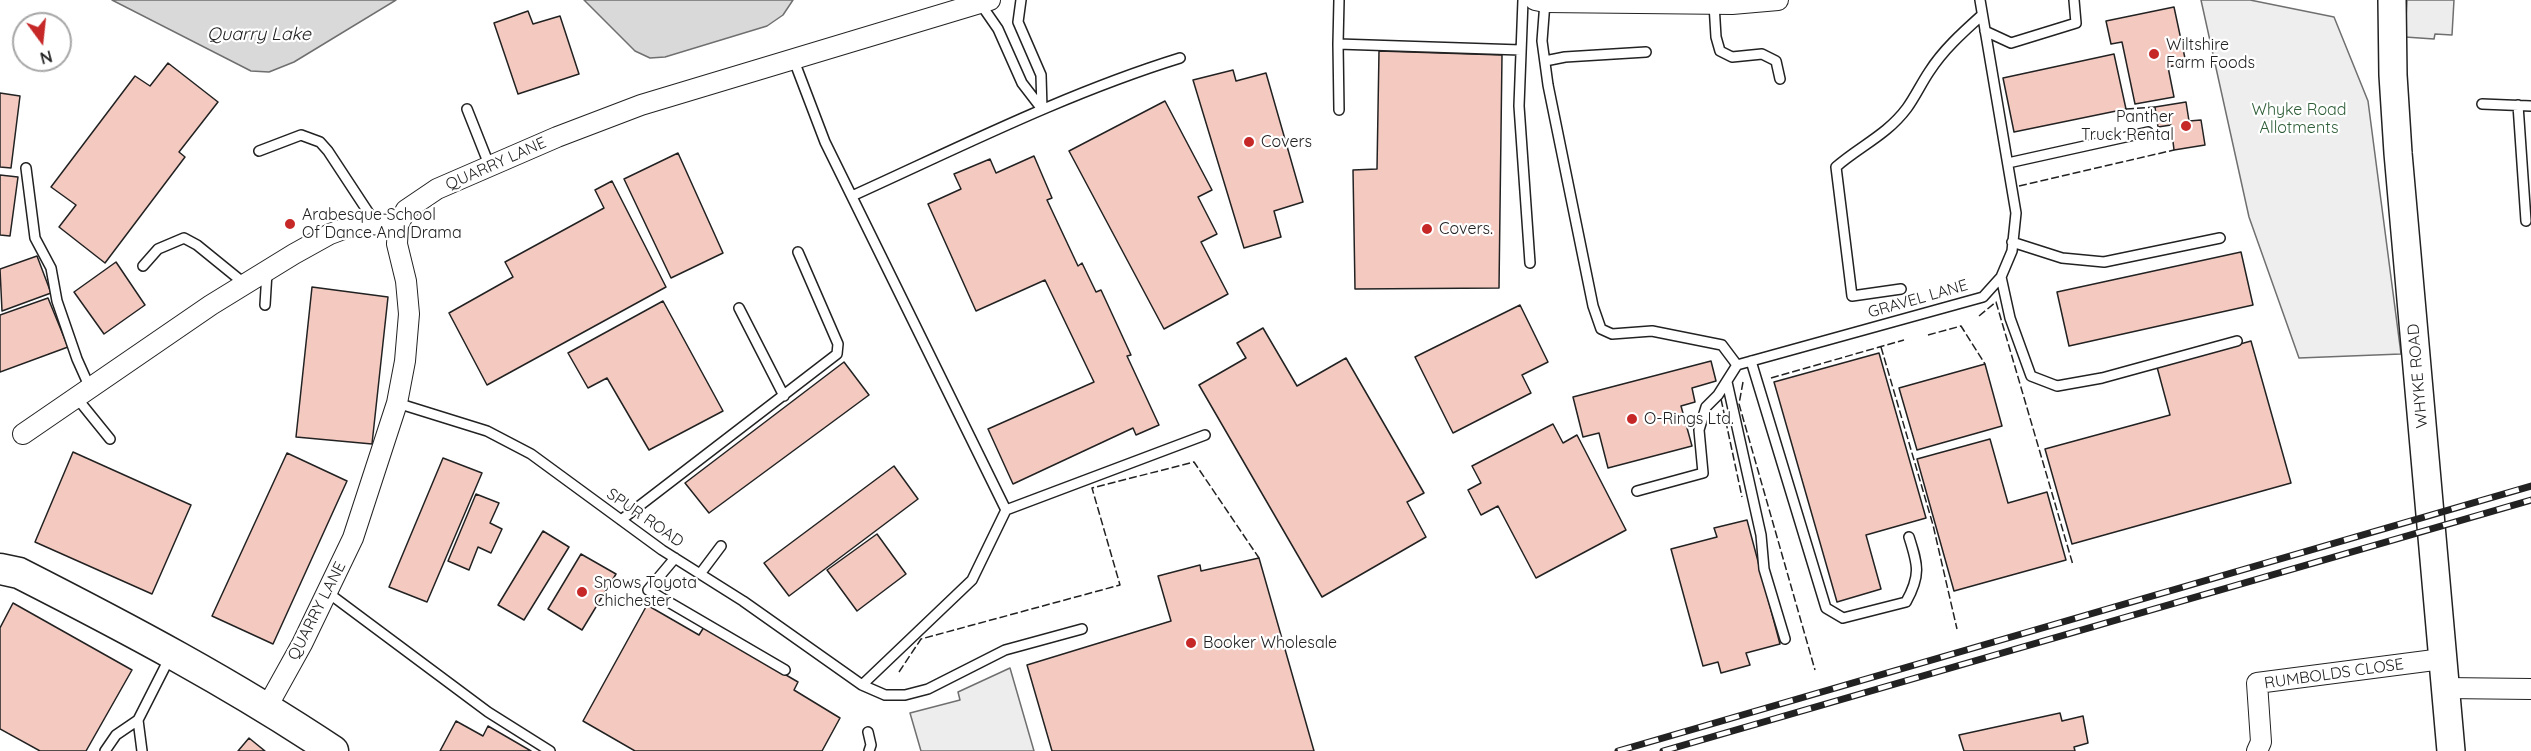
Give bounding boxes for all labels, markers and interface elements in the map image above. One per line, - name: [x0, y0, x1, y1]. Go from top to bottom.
- north arrow: [12, 12, 72, 72]
- water label: Quarry Lake: [207, 24, 311, 46]
- place label: Wiltshire Farm Foods: [2166, 35, 2255, 73]
- text: N: [38, 46, 54, 69]
- marker: Wiltshire Farm Foods: [2147, 47, 2161, 61]
- park label: Whyke Road Allotments: [2252, 100, 2346, 138]
- place label: Panther Truck Rental: [2081, 107, 2174, 145]
- marker: Panther Truck Rental: [2179, 119, 2193, 133]
- place label: Covers: [1261, 132, 1312, 152]
- street label: QUARRY LANE: [443, 133, 549, 195]
- marker: Covers: [1242, 135, 1256, 149]
- place label: Arabesque School Of Dance And Drama: [302, 205, 462, 243]
- marker: Arabesque School Of Dance And Drama: [283, 217, 297, 231]
- place label: Covers.: [1439, 219, 1493, 239]
- marker: Covers.: [1420, 222, 1434, 236]
- street label: GRAVEL LANE: [1866, 276, 1970, 322]
- street label: WHYKE ROAD: [2404, 323, 2432, 429]
- place label: O-Rings Ltd.: [1644, 409, 1734, 429]
- marker: O-Rings Ltd.: [1625, 412, 1639, 426]
- street label: SPUR ROAD: [603, 484, 687, 552]
- street label: QUARRY LANE: [284, 559, 350, 663]
- place label: Snows Toyota Chichester: [594, 573, 697, 611]
- marker: Snows Toyota Chichester: [575, 585, 589, 599]
- place label: Booker Wholesale: [1203, 633, 1337, 653]
- marker: Booker Wholesale: [1184, 636, 1198, 650]
- street label: RUMBOLDS CLOSE: [2263, 655, 2405, 693]

